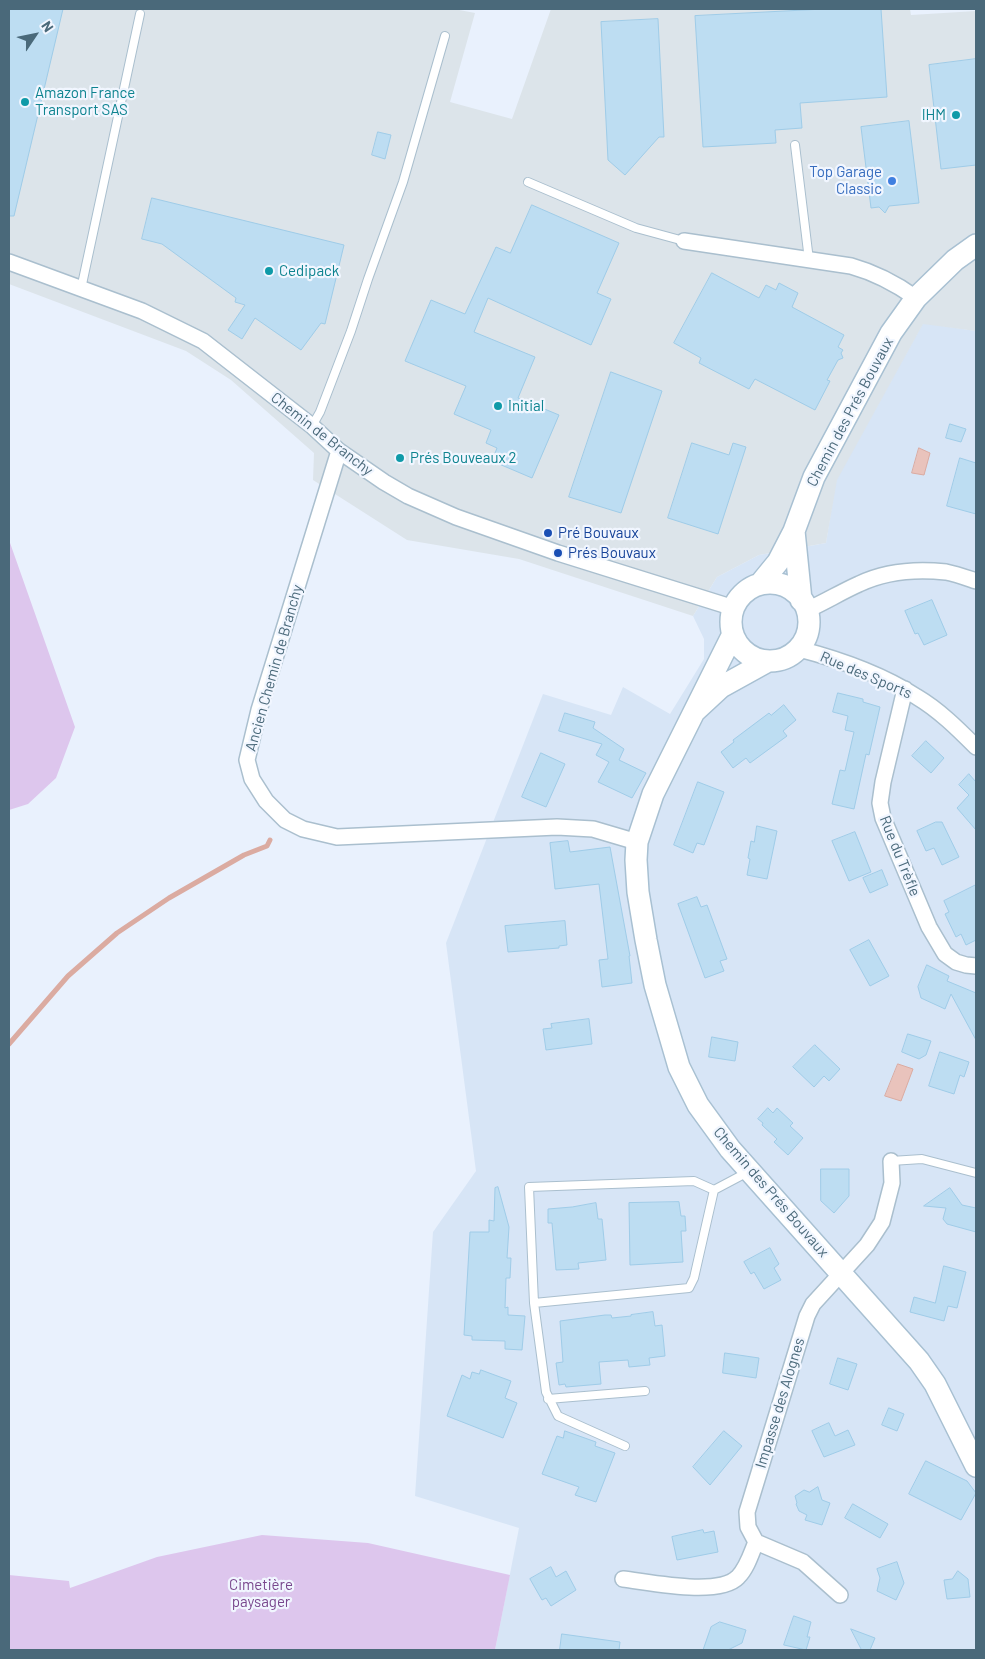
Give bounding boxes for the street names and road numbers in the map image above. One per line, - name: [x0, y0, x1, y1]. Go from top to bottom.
- street label: Chemin des Prés Bouvaux: [803, 334, 897, 490]
- street label: Chemin de Branchy: [267, 389, 377, 479]
- street label: Ancien Chemin de Branchy: [242, 583, 306, 753]
- street label: Rue des Sports: [817, 648, 915, 702]
- street label: Rue du Trèfle: [876, 813, 924, 899]
- street label: Chemin des Prés Bouvaux: [710, 1123, 832, 1261]
- street label: Impasse des Alognes: [752, 1336, 808, 1470]

